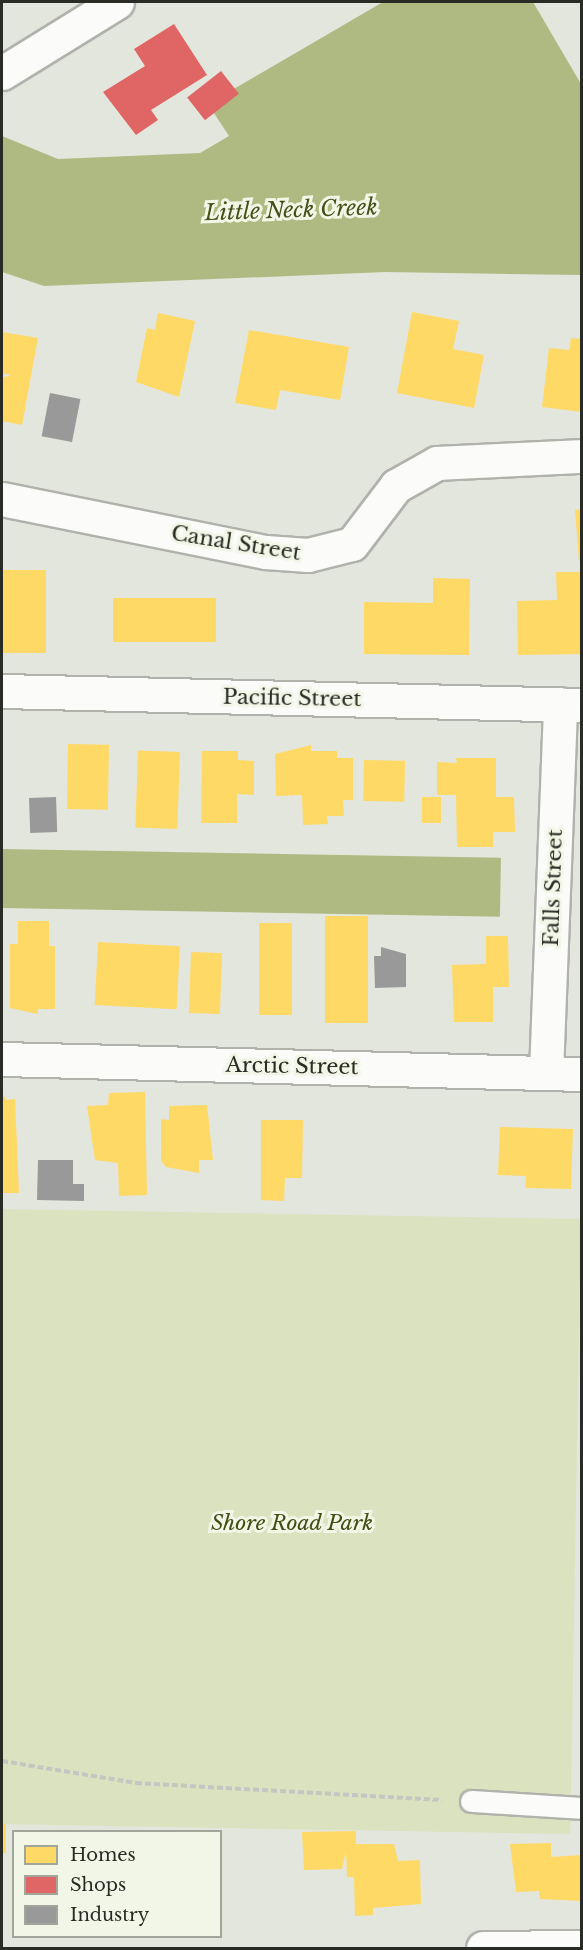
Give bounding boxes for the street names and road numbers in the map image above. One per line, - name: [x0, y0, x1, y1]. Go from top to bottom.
- street label: Canal Street: [170, 520, 302, 566]
- street label: Pacific Street: [223, 684, 361, 712]
- street label: Falls Street: [538, 829, 568, 947]
- street label: Arctic Street: [225, 1052, 359, 1080]

